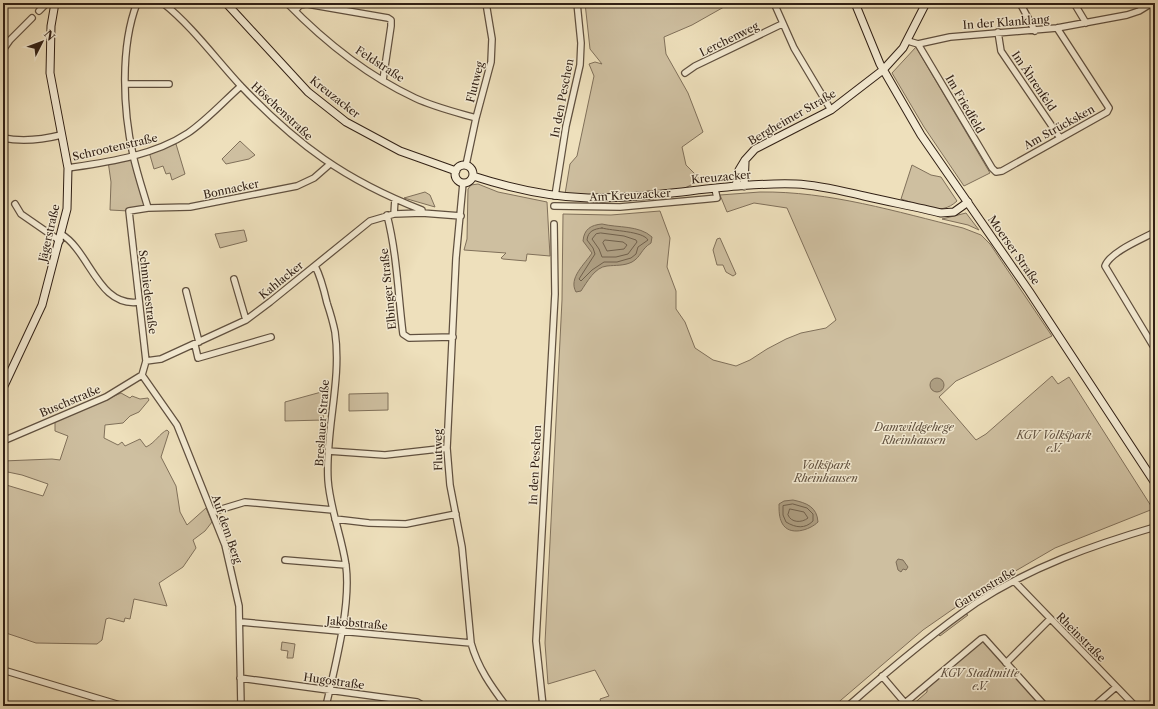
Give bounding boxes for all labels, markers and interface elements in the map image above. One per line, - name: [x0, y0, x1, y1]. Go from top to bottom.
- street label: In der Klanklang: [962, 12, 1050, 32]
- street label: Lerchenweg: [697, 19, 761, 59]
- north arrow: [22, 22, 62, 62]
- text: N: [41, 27, 58, 44]
- street label: Feldstraße: [353, 43, 407, 85]
- street label: Im Ährenfeld: [1009, 48, 1059, 114]
- street label: In den Peschen: [547, 57, 577, 139]
- street label: Flutweg: [463, 60, 487, 104]
- street label: Im Friedfeld: [943, 72, 988, 136]
- street label: Kreuzacker: [307, 73, 363, 121]
- street label: Höschenstraße: [248, 79, 316, 143]
- street label: Bergheimer Straße: [746, 86, 838, 148]
- street label: Am Strücksken: [1020, 102, 1097, 153]
- street label: Schrootenstraße: [71, 130, 159, 164]
- street label: Kreuzacker: [691, 167, 752, 187]
- street label: Bonnacker: [202, 176, 260, 202]
- street label: Am Kreuzacker: [588, 186, 671, 204]
- street label: Jägerstraße: [35, 203, 62, 265]
- street label: Moerser Straße: [985, 213, 1043, 287]
- street label: Elbinger Straße: [377, 248, 399, 330]
- street label: Schmiedestraße: [136, 249, 160, 335]
- street label: Kahlacker: [256, 258, 306, 302]
- street label: Breslauer Straße: [312, 379, 332, 467]
- street label: Buschstraße: [37, 382, 103, 420]
- park label: Damwildgehege Rheinhausen: [873, 420, 955, 447]
- street label: In den Peschen: [526, 424, 544, 505]
- park label: KGV Volkspark e.V.: [1015, 428, 1092, 455]
- street label: Flutweg: [431, 429, 445, 471]
- park label: Volkspark Rheinhausen: [793, 458, 858, 485]
- street label: Auf dem Berg: [208, 492, 245, 565]
- street label: Gartenstraße: [952, 564, 1018, 612]
- street label: Rheinstraße: [1053, 609, 1109, 665]
- street label: Jakobstraße: [324, 613, 388, 633]
- park label: KGV Stadtmitte e.V.: [940, 666, 1020, 693]
- street label: Hugostraße: [303, 670, 365, 692]

